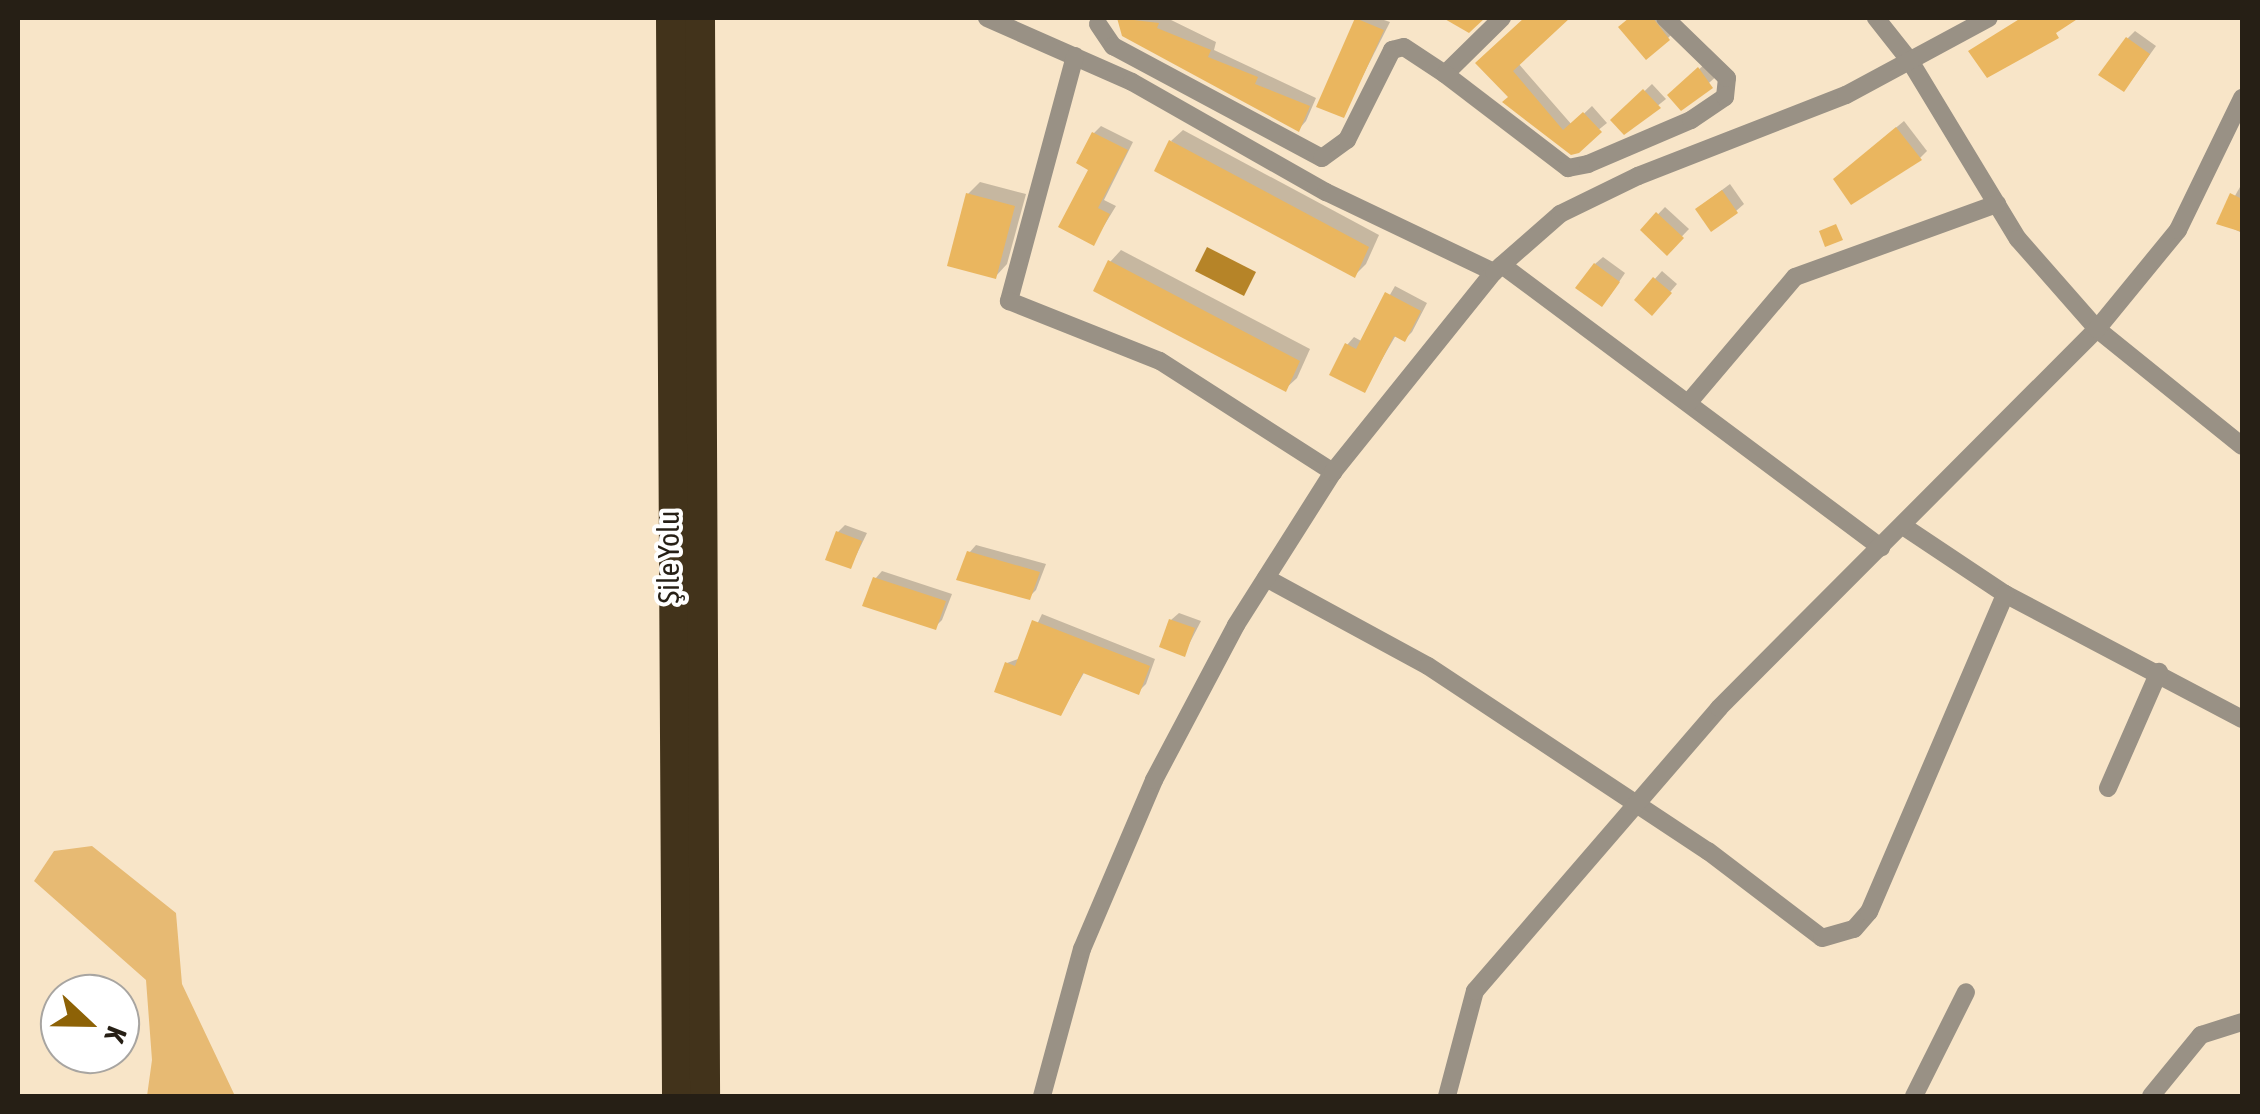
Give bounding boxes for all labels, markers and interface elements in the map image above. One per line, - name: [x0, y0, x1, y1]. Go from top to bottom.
- street label: Şile Yolu: [650, 511, 686, 603]
- north arrow: [40, 974, 140, 1074]
- text: K: [99, 1022, 133, 1047]

